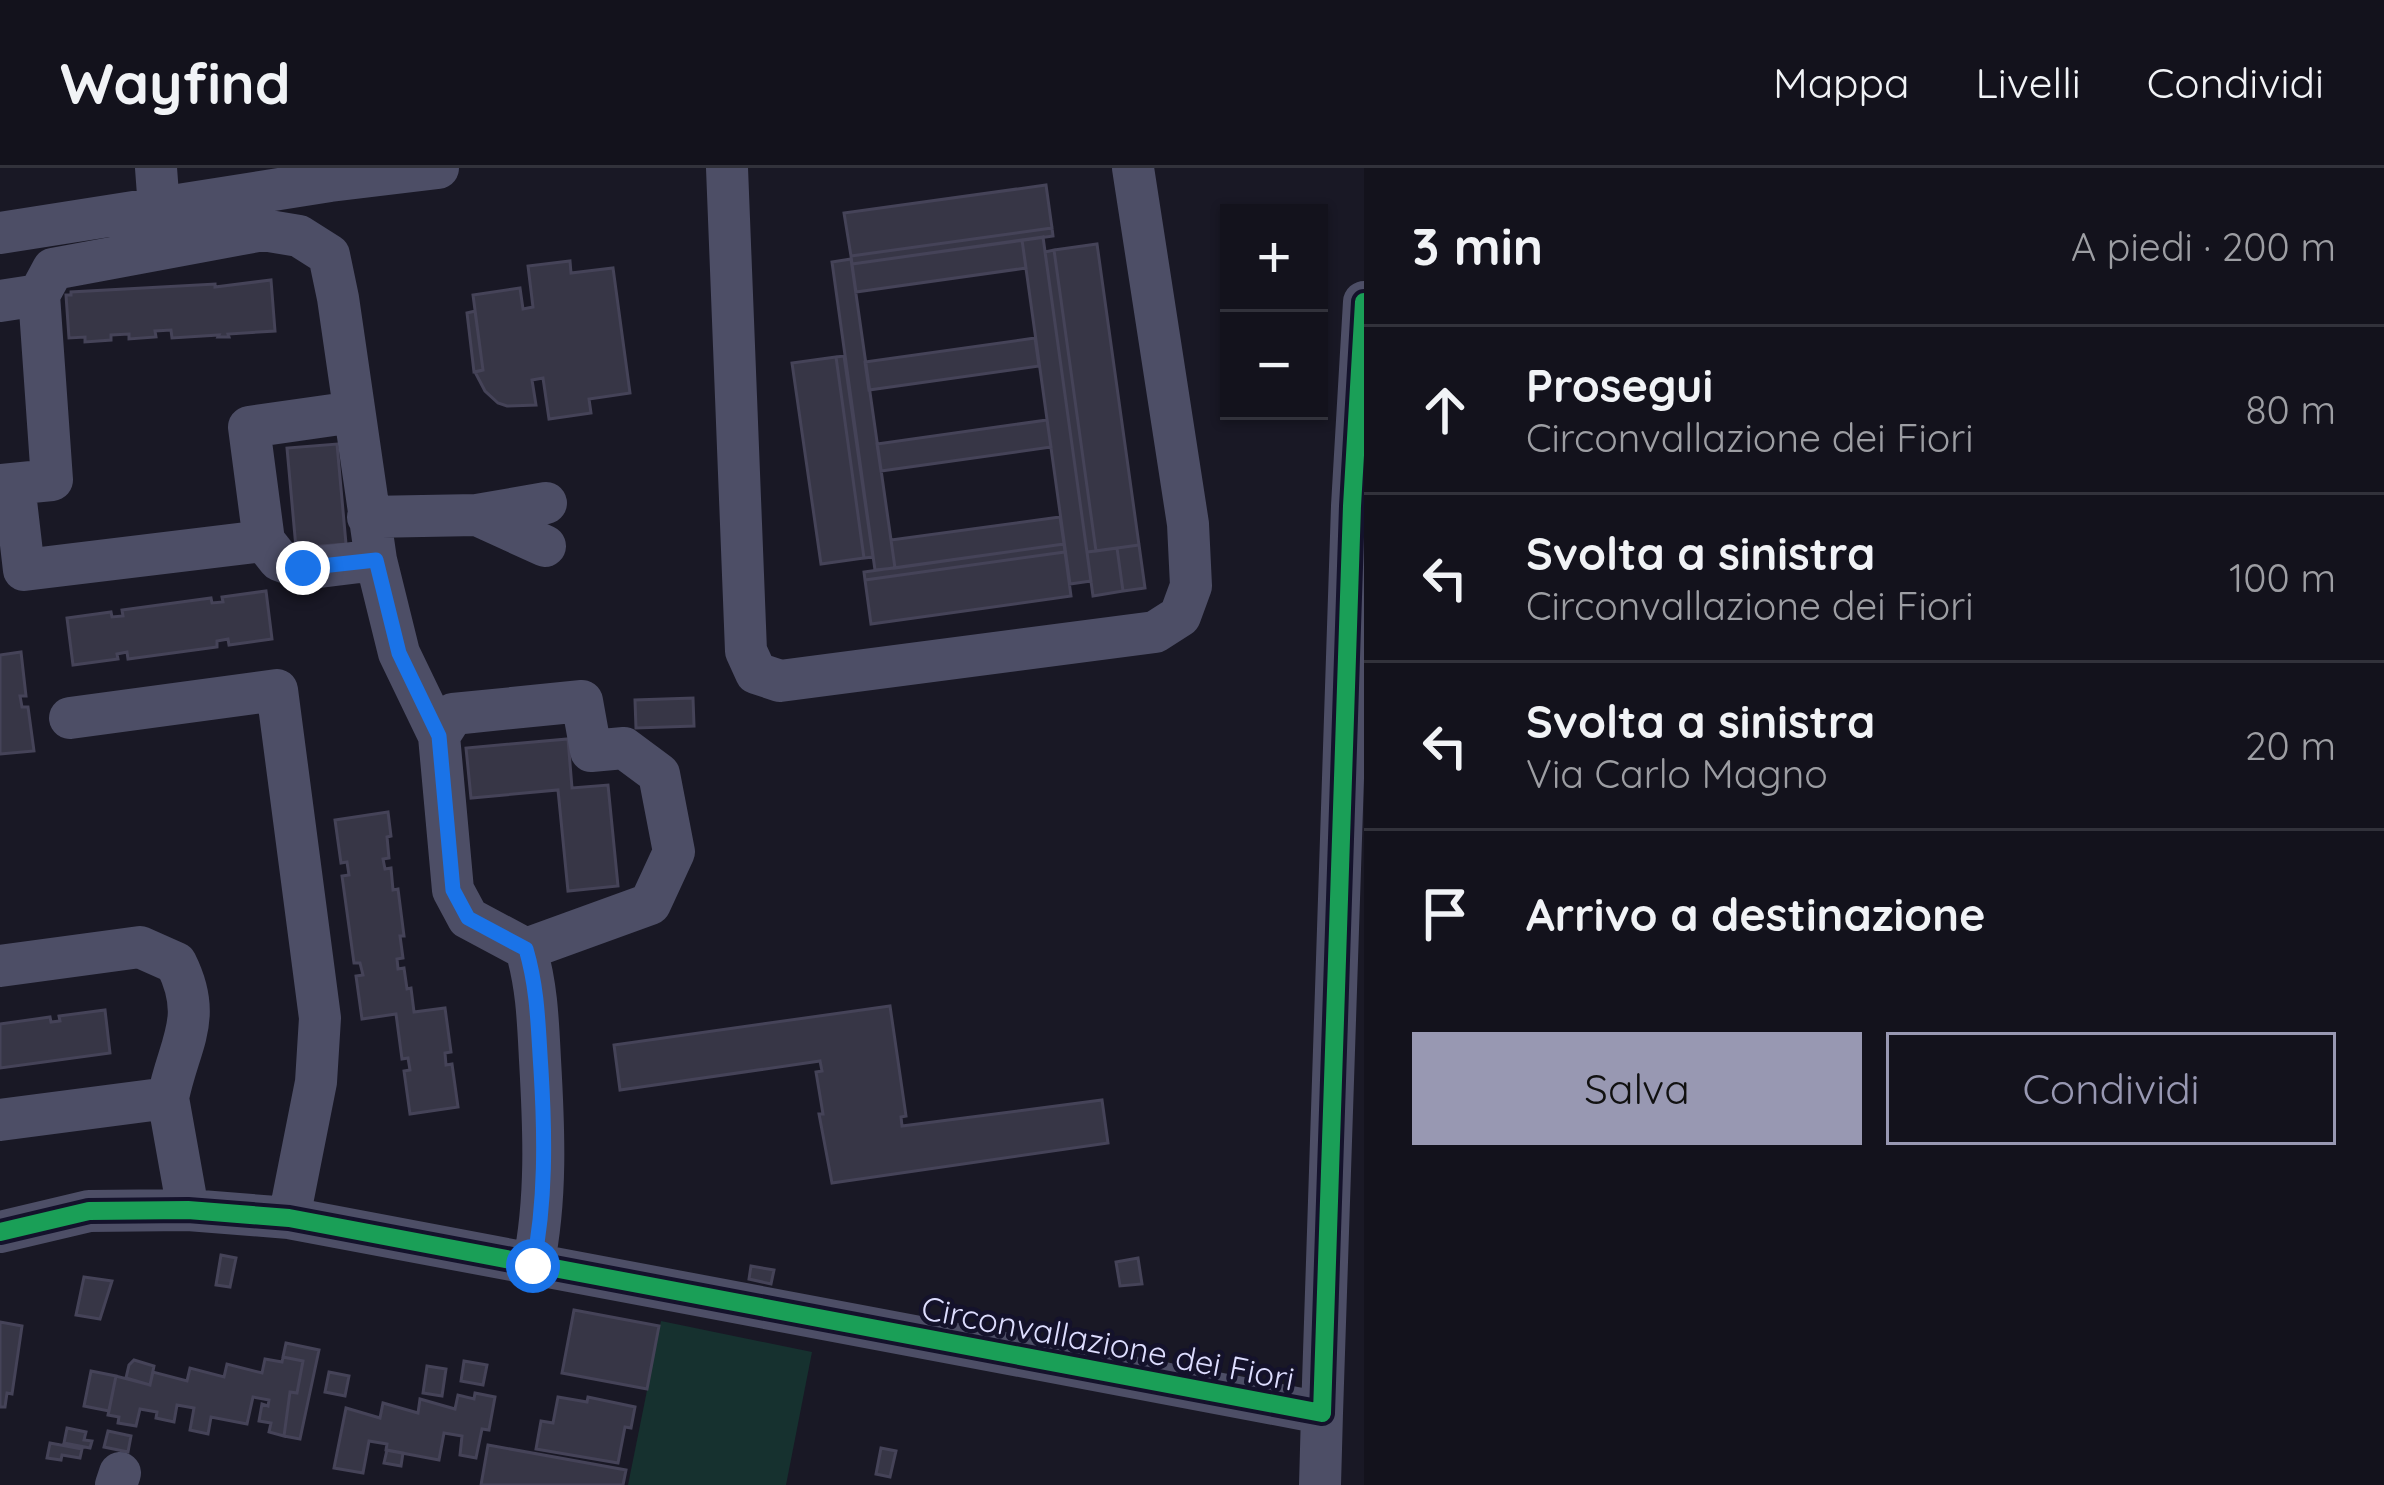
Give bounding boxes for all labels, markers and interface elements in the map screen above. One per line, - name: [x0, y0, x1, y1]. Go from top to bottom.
- text: Wayfind: [60, 47, 291, 118]
- text: Mappa: [1773, 56, 1909, 109]
- text: Livelli: [1975, 56, 2081, 109]
- text: Condividi: [2147, 56, 2324, 109]
- map controls: [1220, 204, 1328, 420]
- button: +: [1220, 204, 1328, 312]
- text: 3 min: [1412, 214, 1543, 278]
- text: A piedi · 200 m: [2071, 222, 2336, 271]
- button: −: [1220, 312, 1328, 420]
- text: Prosegui: [1526, 357, 1713, 413]
- icon: ahead: [1412, 377, 1478, 443]
- text: 80 m: [2246, 385, 2336, 434]
- text: Circonvallazione dei Fiori: [1526, 413, 1974, 462]
- text: Svolta a sinistra: [1526, 525, 1875, 581]
- route end: [276, 541, 330, 595]
- icon: left: [1412, 545, 1478, 611]
- text: 100 m: [2229, 553, 2336, 602]
- text: Circonvallazione dei Fiori: [1526, 581, 1974, 630]
- text: Svolta a sinistra: [1526, 693, 1875, 749]
- icon: left: [1412, 713, 1478, 779]
- text: 20 m: [2245, 721, 2336, 770]
- text: Via Carlo Magno: [1526, 749, 1828, 798]
- icon: arrive: [1412, 881, 1478, 947]
- text: Arrivo a destinazione: [1526, 886, 1986, 942]
- button: Salva: [1412, 1032, 1862, 1145]
- button: Condividi: [1886, 1032, 2336, 1145]
- route start: [506, 1239, 560, 1293]
- street label: Circonvallazione dei Fiori: [918, 1286, 1298, 1399]

